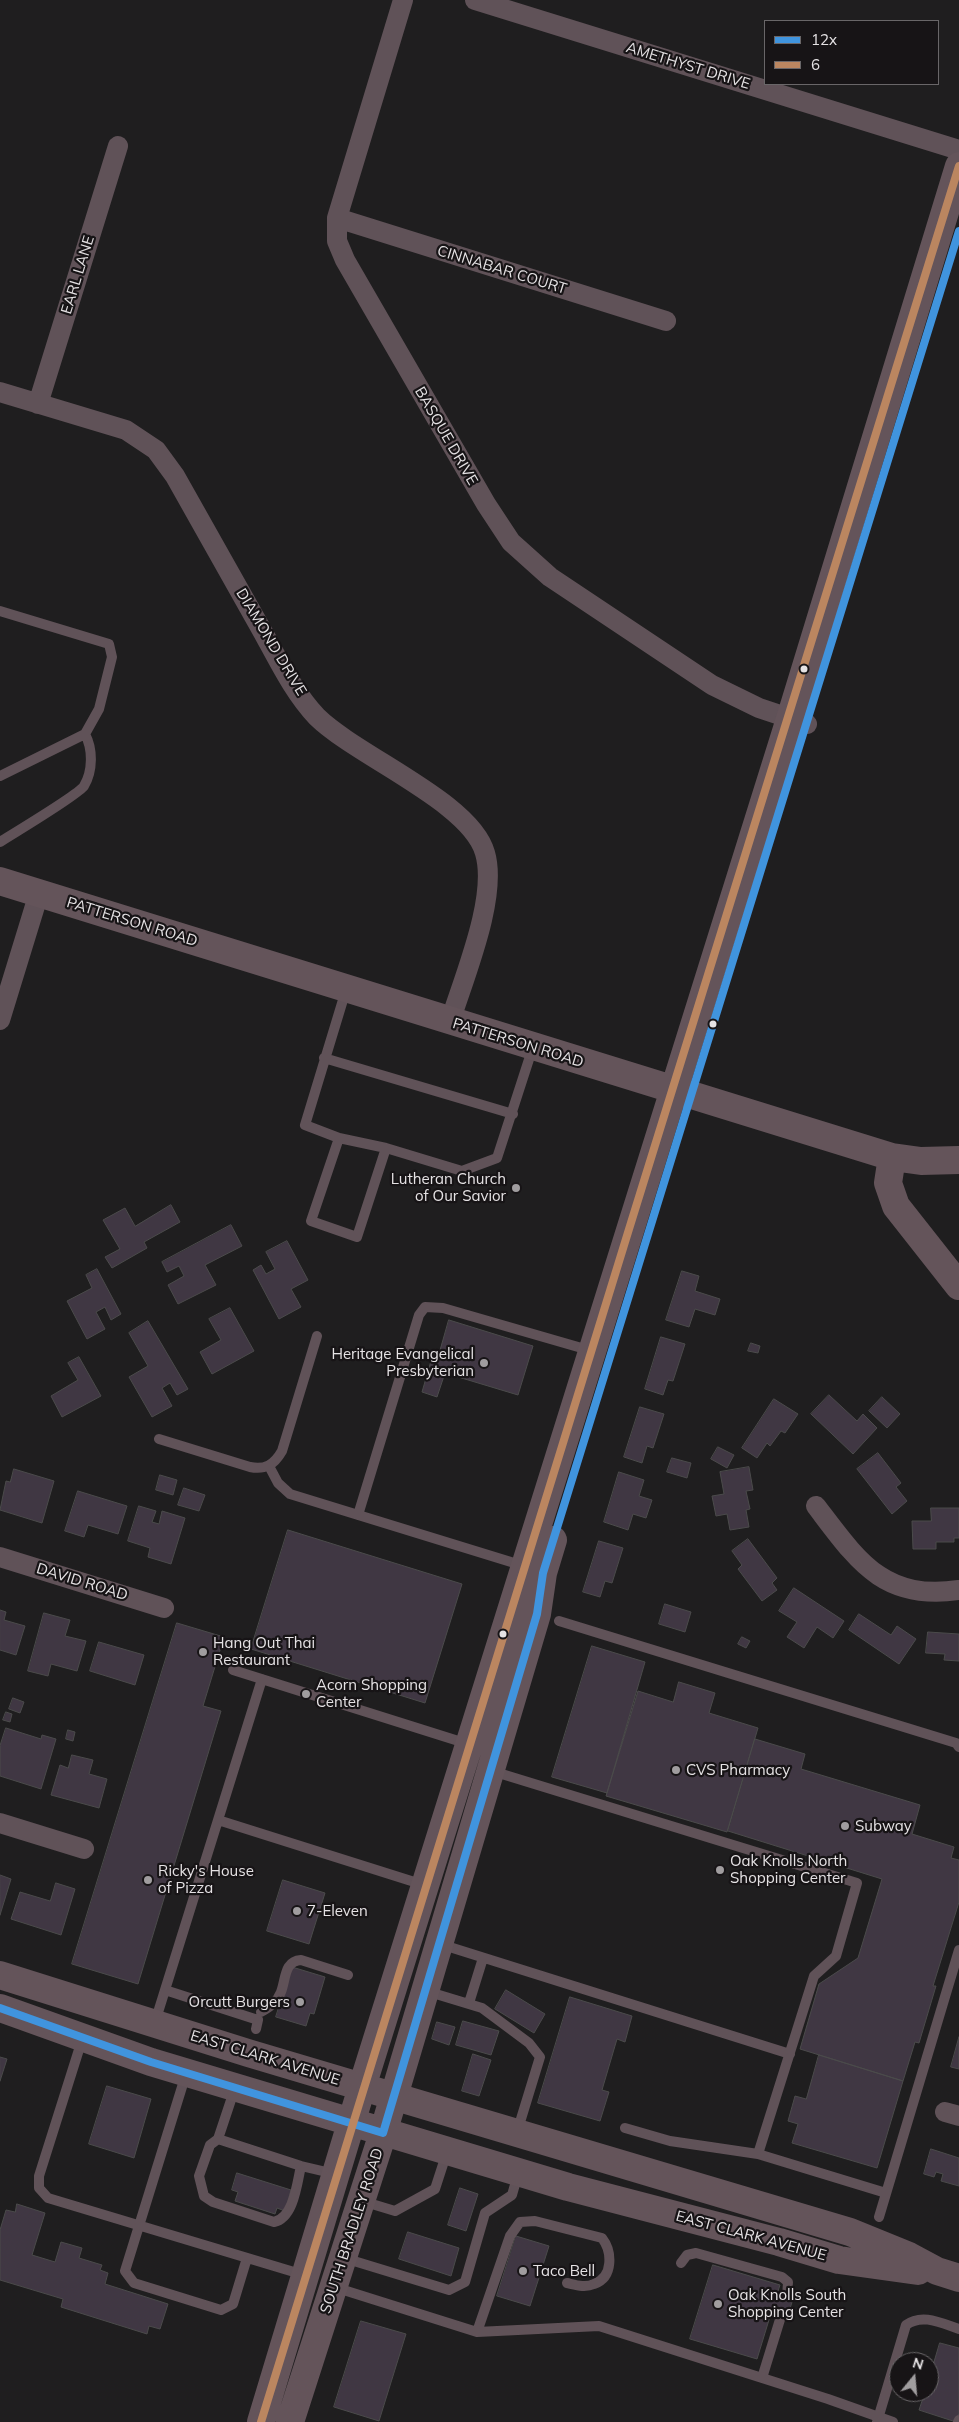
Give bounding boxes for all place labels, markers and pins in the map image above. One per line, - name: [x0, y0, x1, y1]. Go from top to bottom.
- unlabelled marker: [799, 664, 809, 674]
- unlabelled marker: [708, 1019, 718, 1029]
- place label: Lutheran Church of Our Savior: [391, 1170, 506, 1205]
- marker: Lutheran Church of Our Savior: [510, 1182, 522, 1194]
- place label: Heritage Evangelical Presbyterian: [331, 1345, 474, 1380]
- marker: Heritage Evangelical Presbyterian: [478, 1357, 490, 1369]
- unlabelled marker: [498, 1629, 508, 1639]
- place label: Hang Out Thai Restaurant: [213, 1634, 315, 1669]
- marker: Hang Out Thai Restaurant: [197, 1646, 209, 1658]
- place label: Acorn Shopping Center: [316, 1676, 427, 1711]
- marker: Acorn Shopping Center: [300, 1688, 312, 1700]
- place label: CVS Pharmacy: [686, 1761, 790, 1779]
- marker: CVS Pharmacy: [670, 1764, 682, 1776]
- place label: Subway: [855, 1817, 912, 1835]
- marker: Subway: [839, 1820, 851, 1832]
- place label: Oak Knolls North Shopping Center: [730, 1852, 847, 1887]
- place label: Ricky's House of Pizza: [158, 1862, 254, 1897]
- marker: Oak Knolls North Shopping Center: [714, 1864, 726, 1876]
- marker: Ricky's House of Pizza: [142, 1874, 154, 1886]
- place label: 7-Eleven: [307, 1902, 368, 1920]
- marker: 7-Eleven: [291, 1905, 303, 1917]
- place label: Orcutt Burgers: [189, 1993, 290, 2011]
- marker: Orcutt Burgers: [294, 1996, 306, 2008]
- place label: Taco Bell: [533, 2262, 595, 2280]
- marker: Taco Bell: [517, 2265, 529, 2277]
- place label: Oak Knolls South Shopping Center: [728, 2286, 846, 2321]
- marker: Oak Knolls South Shopping Center: [712, 2298, 724, 2310]

